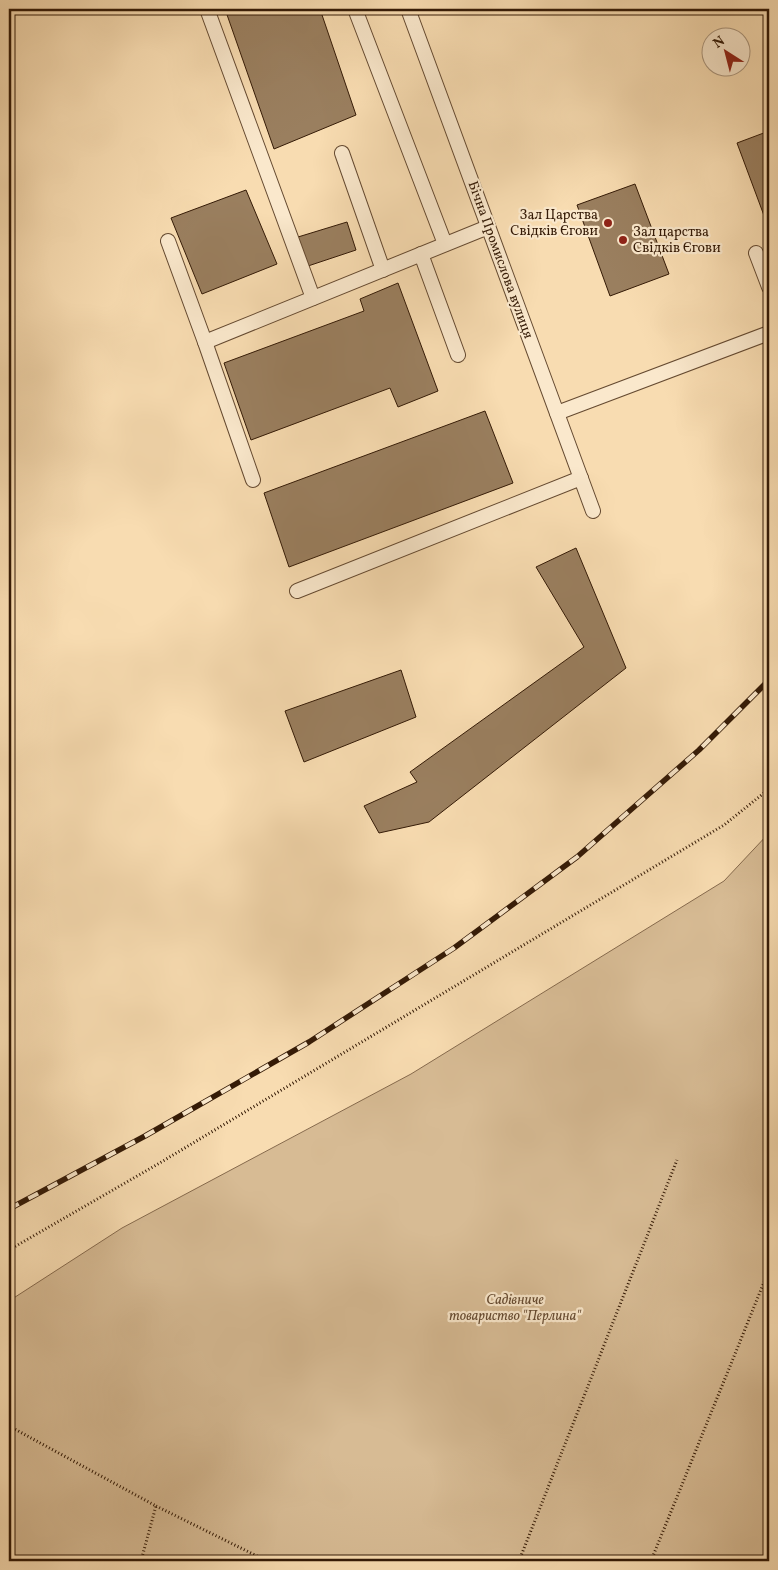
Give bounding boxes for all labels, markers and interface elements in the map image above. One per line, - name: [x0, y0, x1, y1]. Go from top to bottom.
- north arrow: [700, 28, 750, 78]
- text: N: [710, 32, 729, 53]
- street label: Бічна Промислова вулиця: [463, 178, 537, 342]
- place label: Зал Царства Свідків Єгови: [510, 206, 598, 241]
- marker: Зал Царства Свідків Єгови: [602, 217, 614, 229]
- place label: Зал царства Свідків Єгови: [633, 223, 721, 258]
- marker: Зал царства Свідків Єгови: [617, 234, 629, 246]
- park label: Садівниче товариство "Перлина": [449, 1291, 582, 1326]

